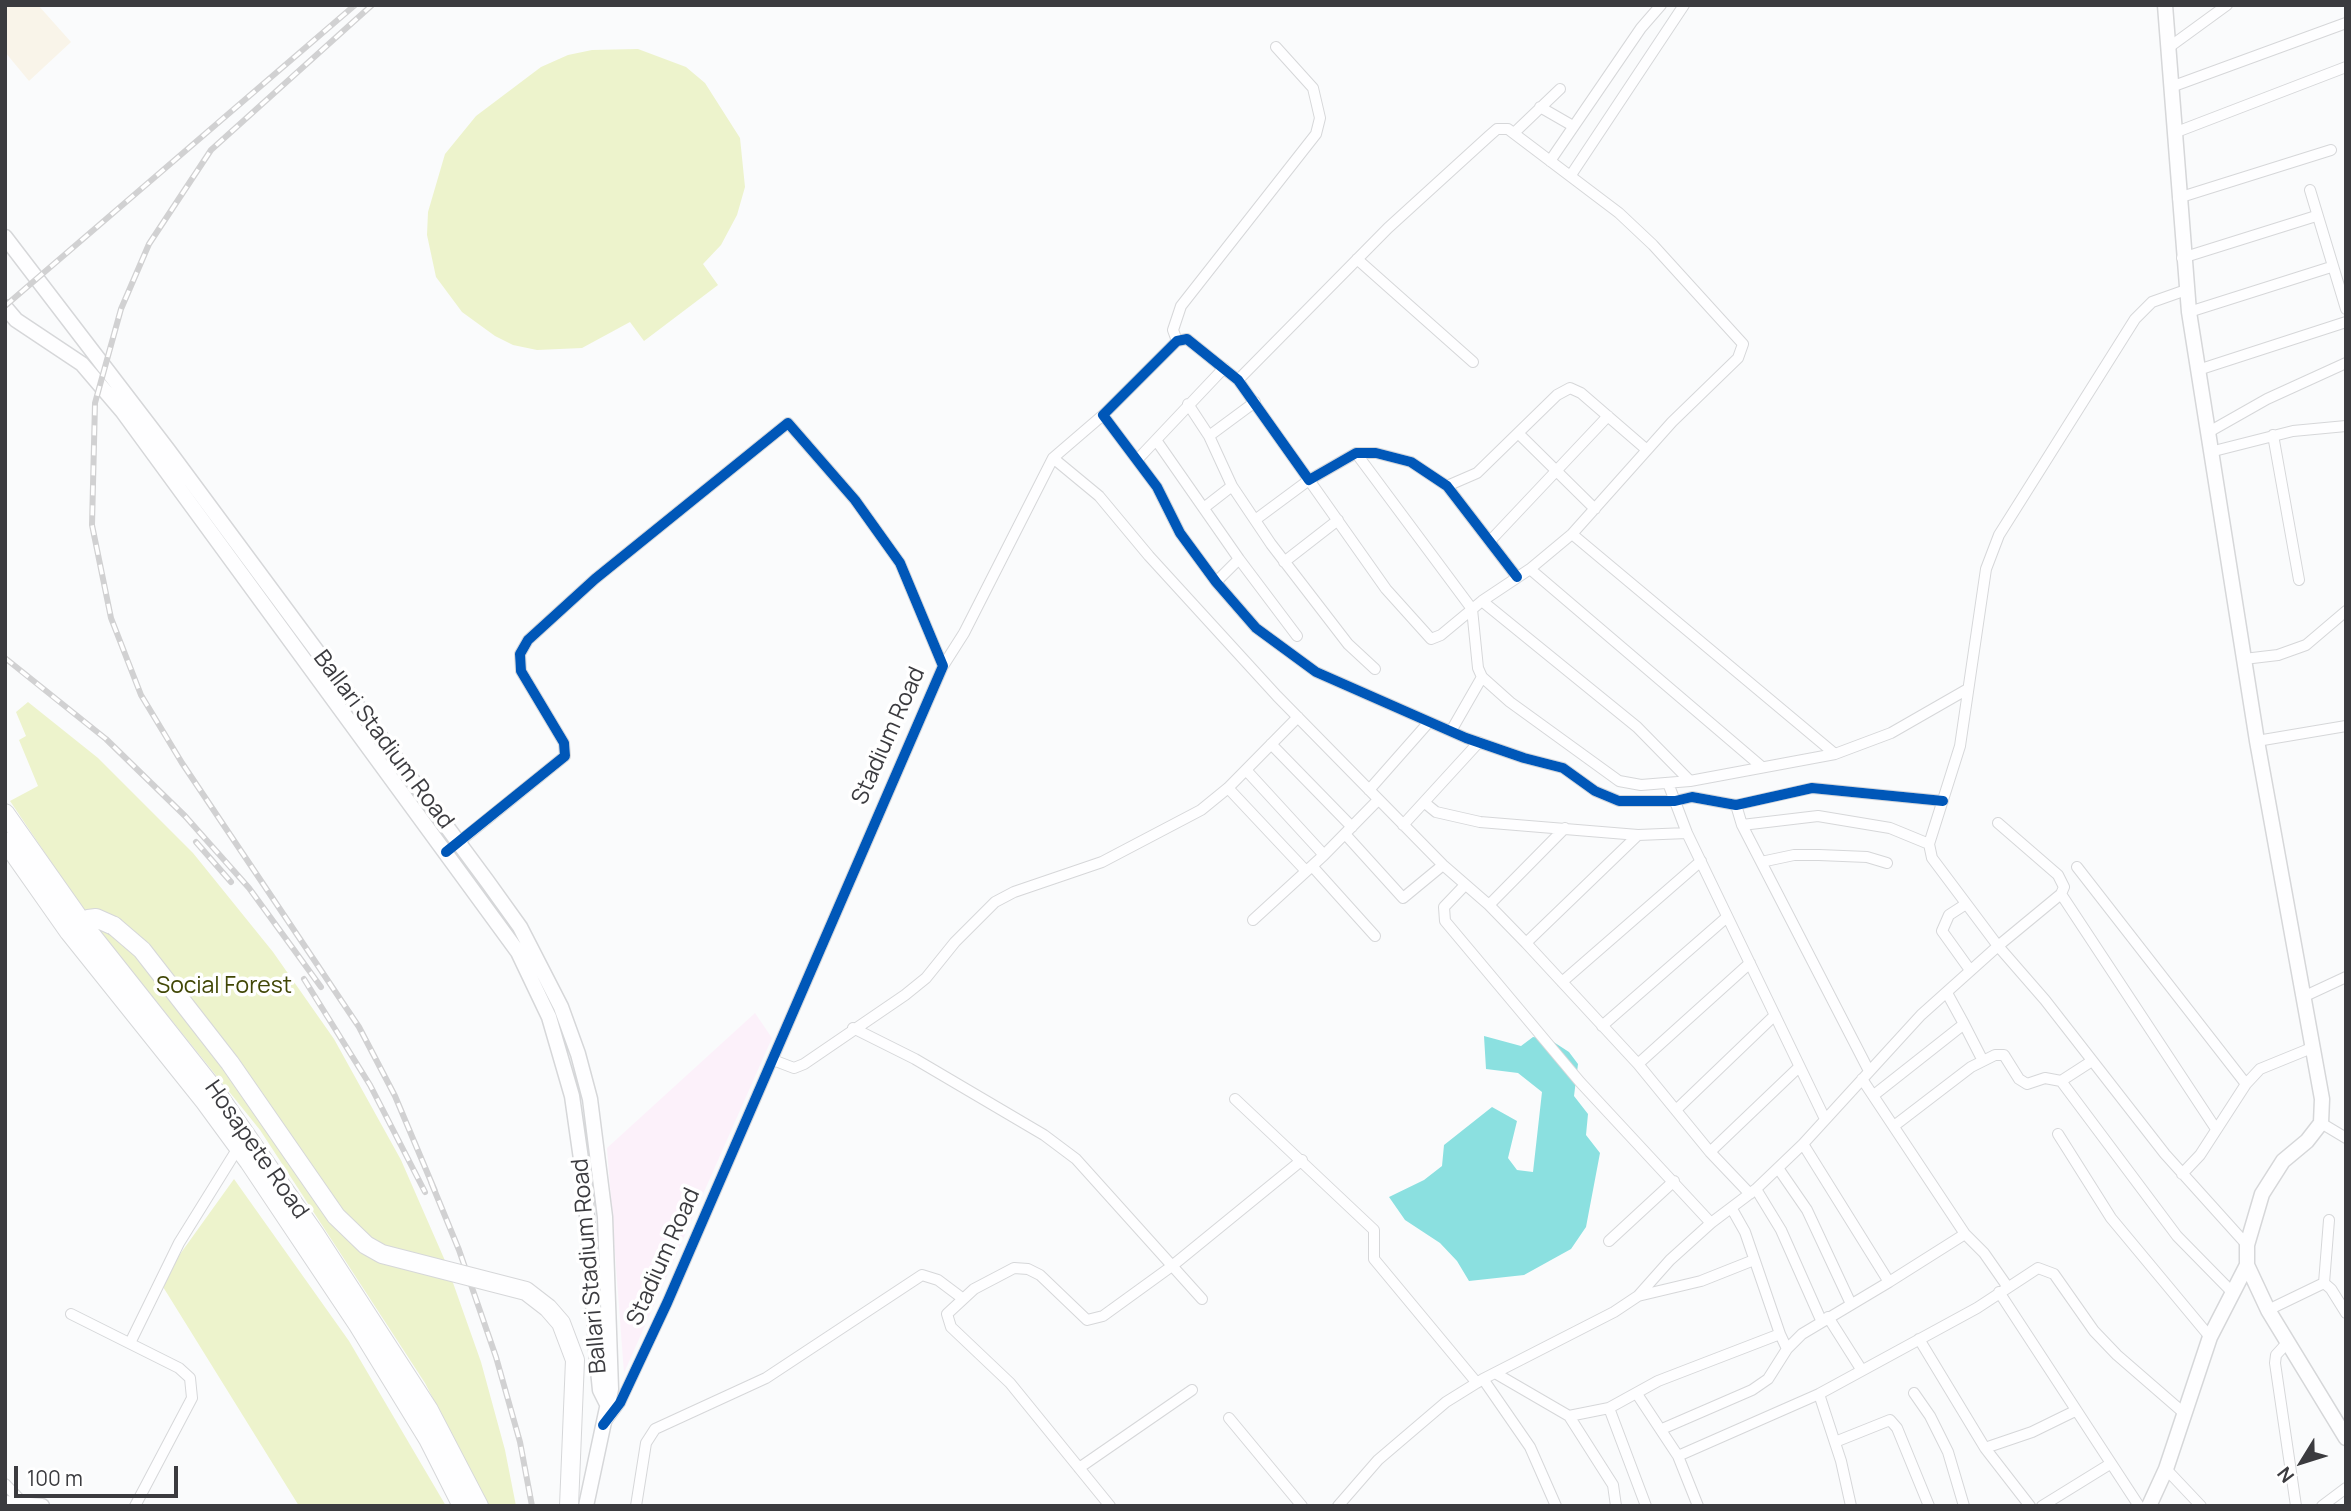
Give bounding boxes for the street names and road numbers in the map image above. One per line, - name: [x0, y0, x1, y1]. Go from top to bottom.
- street label: Ballari Stadium Road: [307, 645, 459, 835]
- street label: Stadium Road: [846, 663, 932, 809]
- street label: Hosapete Road: [198, 1076, 314, 1224]
- street label: Ballari Stadium Road: [567, 1157, 613, 1375]
- street label: Stadium Road: [621, 1184, 707, 1330]

